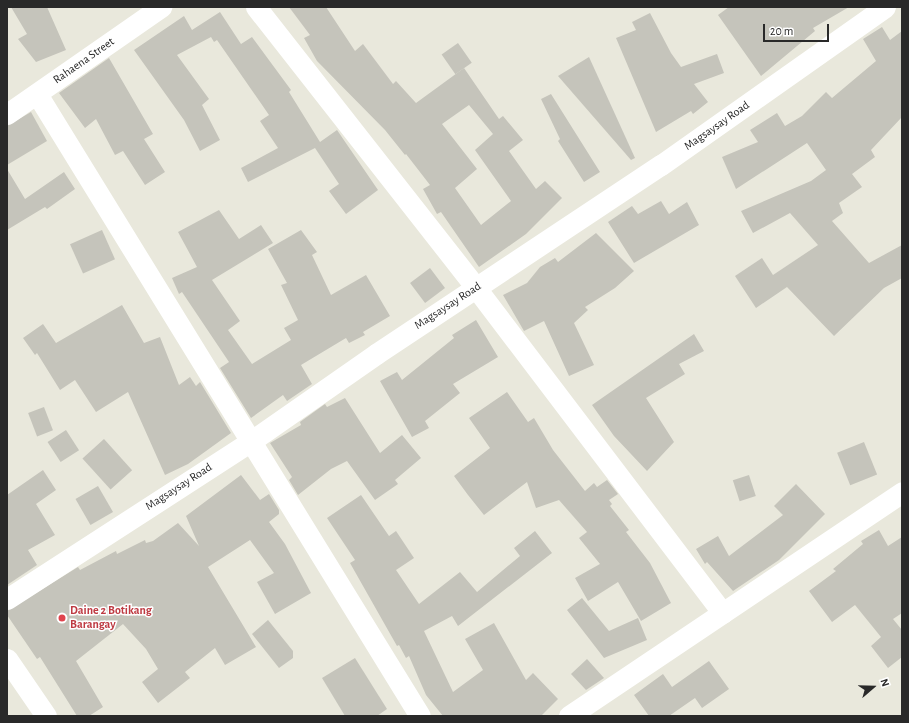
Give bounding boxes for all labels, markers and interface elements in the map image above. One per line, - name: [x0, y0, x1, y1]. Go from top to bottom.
- scale bar: [765, 16, 831, 42]
- text: 20 m: [770, 25, 793, 37]
- street label: Rahaena Street: [51, 35, 117, 87]
- street label: Magsaysay Road: [682, 98, 752, 154]
- street label: Magsaysay Road: [412, 279, 484, 333]
- street label: Magsaysay Road: [143, 460, 215, 514]
- place label: Daine 2 Botikang Barangay: [70, 604, 152, 632]
- marker: Daine 2 Botikang Barangay: [57, 613, 67, 623]
- north arrow: [853, 667, 893, 707]
- text: N: [878, 677, 891, 688]

